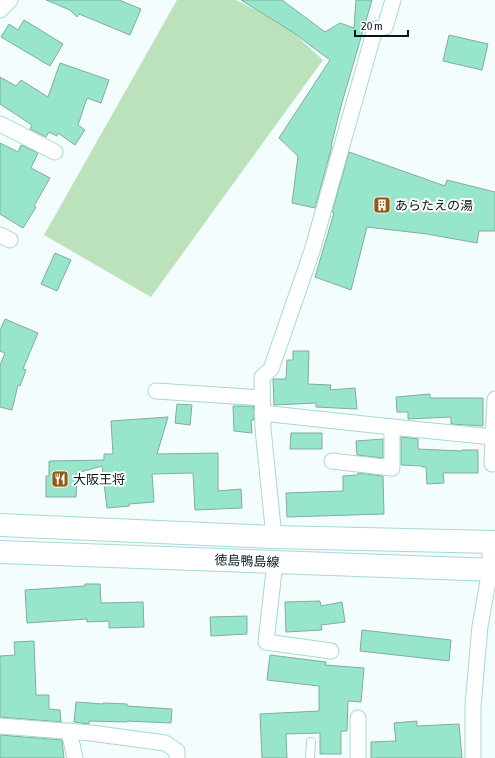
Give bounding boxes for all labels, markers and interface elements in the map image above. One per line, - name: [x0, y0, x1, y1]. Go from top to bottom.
- scale bar: [355, 12, 408, 38]
- text: 20 m: [361, 19, 383, 33]
- building icon: あらたえの湯: [372, 195, 392, 215]
- place label: あらたえの湯: [395, 198, 473, 213]
- restaurant icon: 大阪王将: [50, 469, 70, 489]
- place label: 大阪王将: [73, 472, 125, 487]
- street label: 徳島鴨島線: [214, 552, 280, 570]

